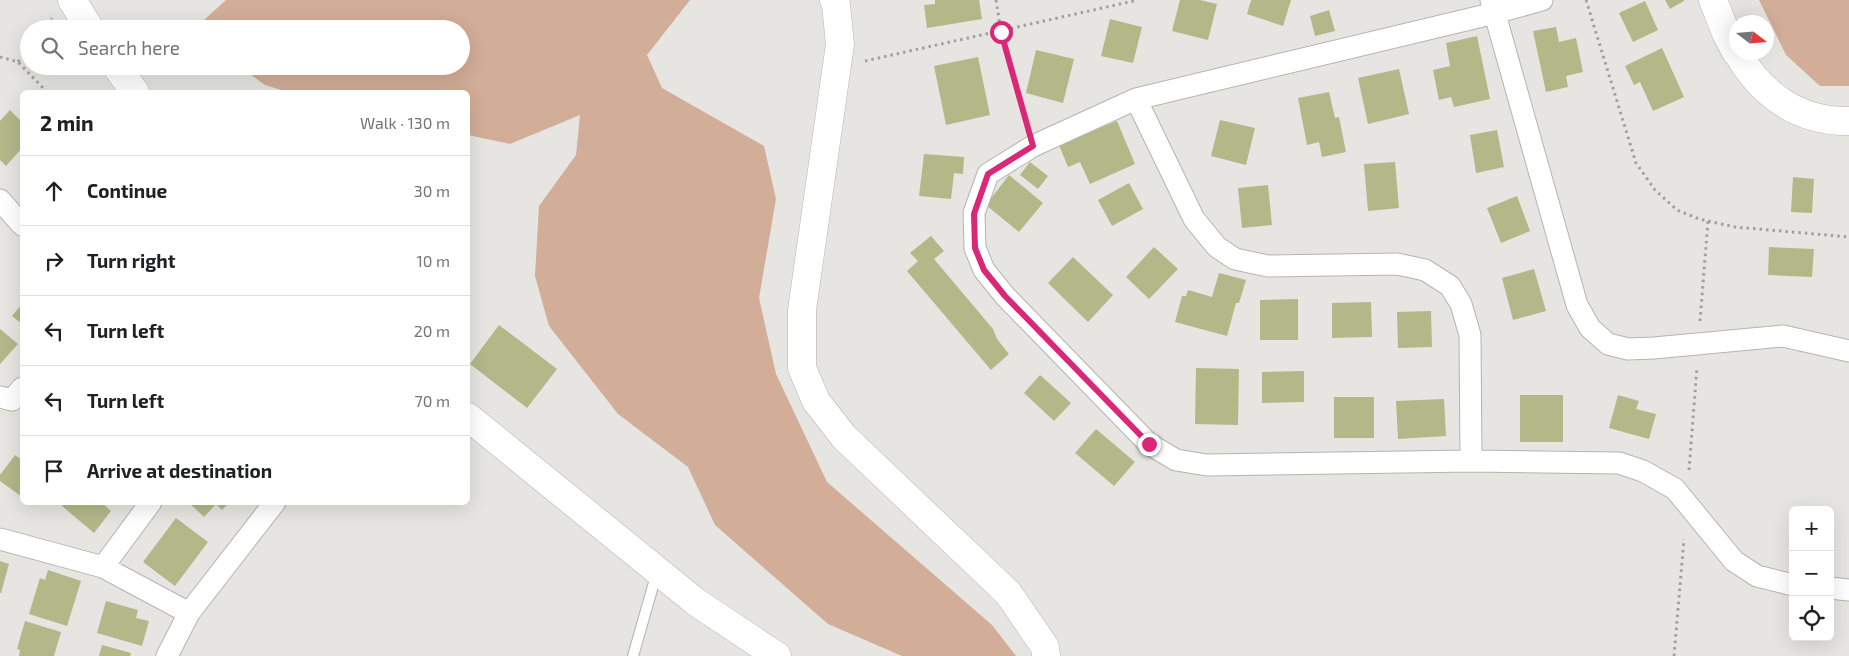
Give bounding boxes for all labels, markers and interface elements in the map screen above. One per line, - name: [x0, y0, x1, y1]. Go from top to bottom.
- north arrow: [1729, 15, 1774, 60]
- search box: [20, 20, 470, 75]
- route start: [990, 21, 1013, 44]
- icon: search: [38, 34, 66, 62]
- text: Search here: [78, 36, 180, 59]
- text: 2 min: [40, 110, 94, 135]
- text: Walk · 130 m: [360, 113, 450, 132]
- icon: ahead: [40, 177, 68, 205]
- text: Continue: [87, 179, 167, 202]
- text: 30 m: [414, 181, 450, 200]
- icon: right: [40, 247, 68, 275]
- text: Turn right: [87, 249, 175, 272]
- text: 10 m: [416, 251, 450, 270]
- icon: left: [40, 317, 68, 345]
- text: Turn left: [87, 319, 164, 342]
- text: 20 m: [414, 321, 450, 340]
- icon: left: [40, 387, 68, 415]
- text: Turn left: [87, 389, 164, 412]
- text: 70 m: [415, 391, 450, 410]
- route end: [1138, 433, 1161, 456]
- icon: arrive: [40, 457, 68, 485]
- text: Arrive at destination: [87, 459, 272, 482]
- map controls: [1789, 506, 1834, 641]
- button: +: [1789, 506, 1834, 551]
- button: −: [1789, 551, 1834, 596]
- button: locate: [1789, 596, 1834, 641]

